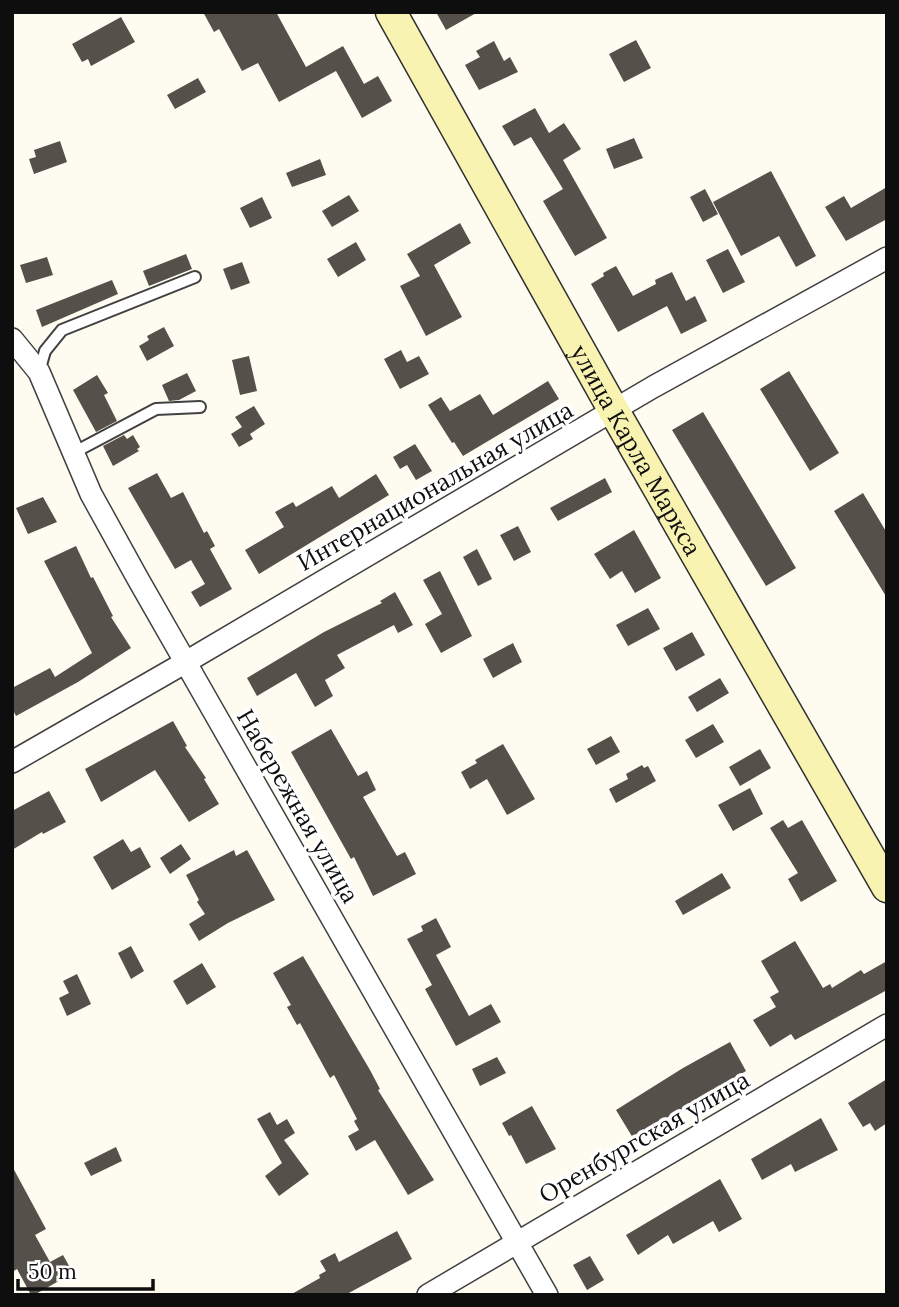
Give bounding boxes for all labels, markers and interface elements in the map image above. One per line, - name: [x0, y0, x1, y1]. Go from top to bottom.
- street label: улица Карла Маркса: [564, 339, 709, 561]
- street label: Интернациональная улица: [292, 394, 578, 578]
- street label: Набережная улица: [230, 704, 366, 908]
- street label: Оренбургская улица: [533, 1064, 755, 1210]
- scale bar: [18, 1248, 152, 1292]
- text: 50 m: [28, 1258, 77, 1285]

